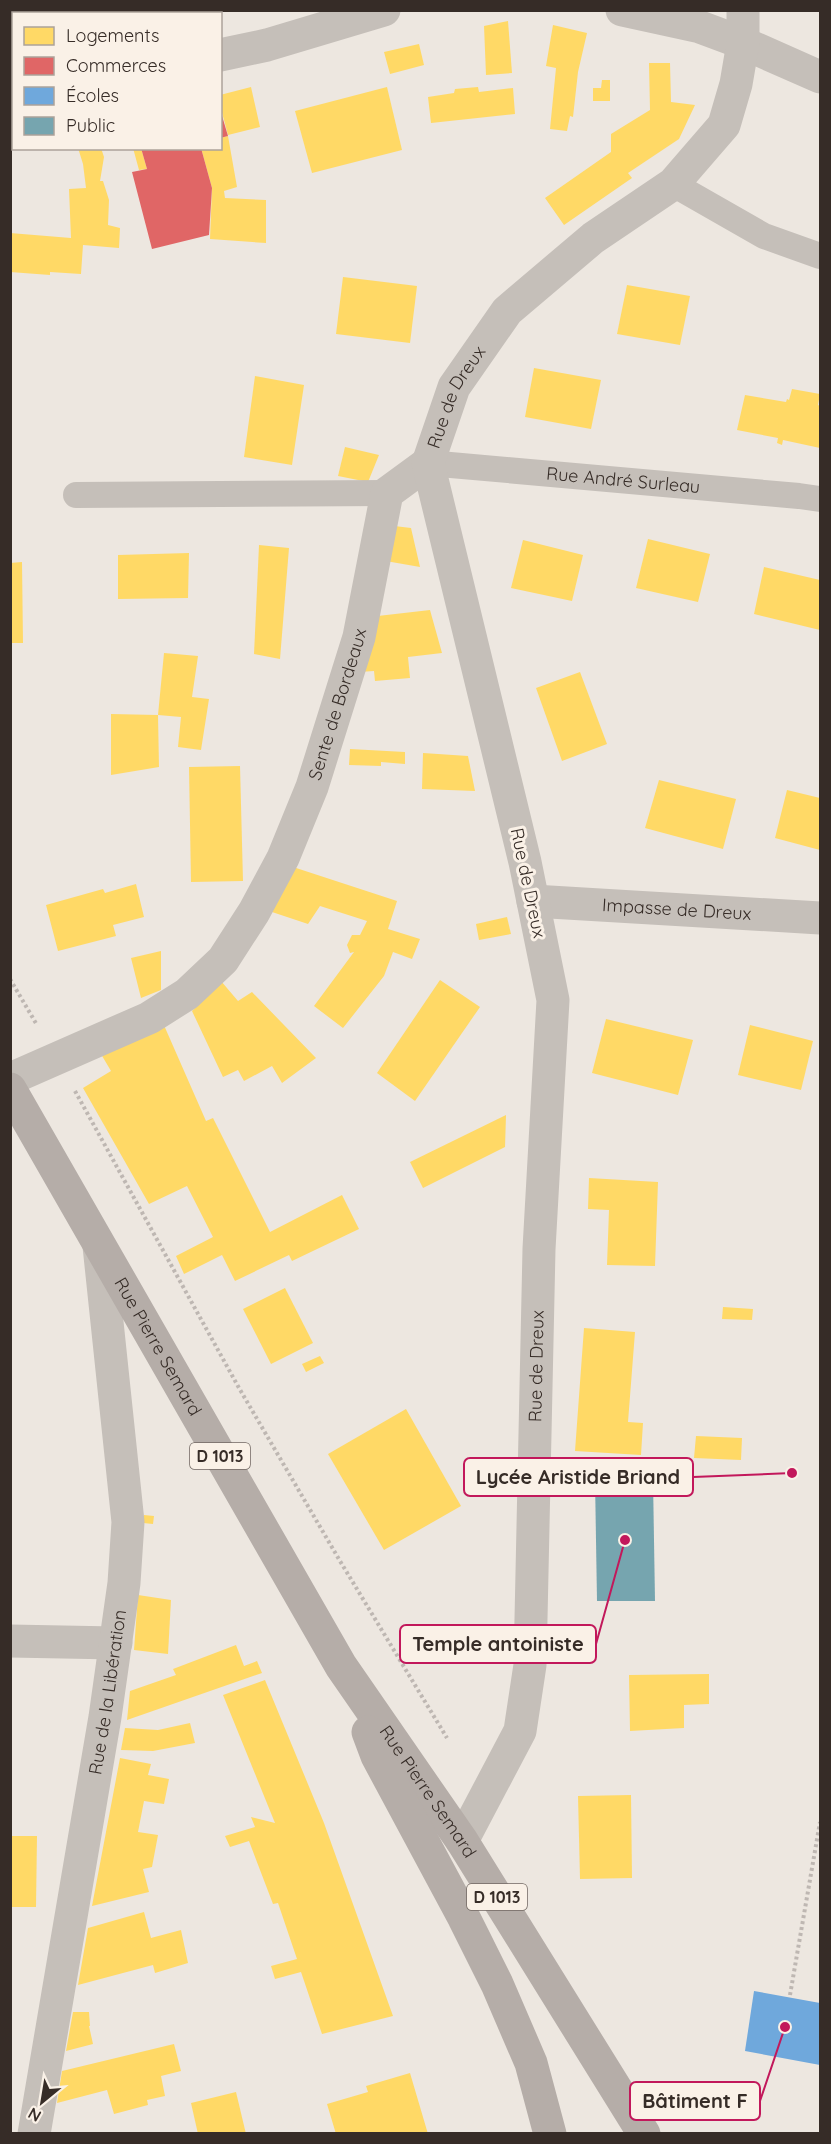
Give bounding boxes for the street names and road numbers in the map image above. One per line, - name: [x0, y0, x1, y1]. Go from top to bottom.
- street label: Rue de Dreux: [422, 341, 490, 451]
- street label: Rue André Surleau: [545, 462, 701, 498]
- street label: Sente de Bordeaux: [303, 626, 371, 783]
- street label: Rue de Dreux: [506, 826, 551, 940]
- street label: Impasse de Dreux: [602, 893, 752, 925]
- street label: Rue Pierre Semard: [110, 1273, 207, 1420]
- street label: Rue de Dreux: [523, 1310, 549, 1422]
- road number: D 1013: [190, 1443, 250, 1469]
- street label: Rue de la Libération: [83, 1608, 131, 1776]
- street label: Rue Pierre Semard: [375, 1721, 482, 1862]
- road number: D 1013: [467, 1884, 527, 1910]

